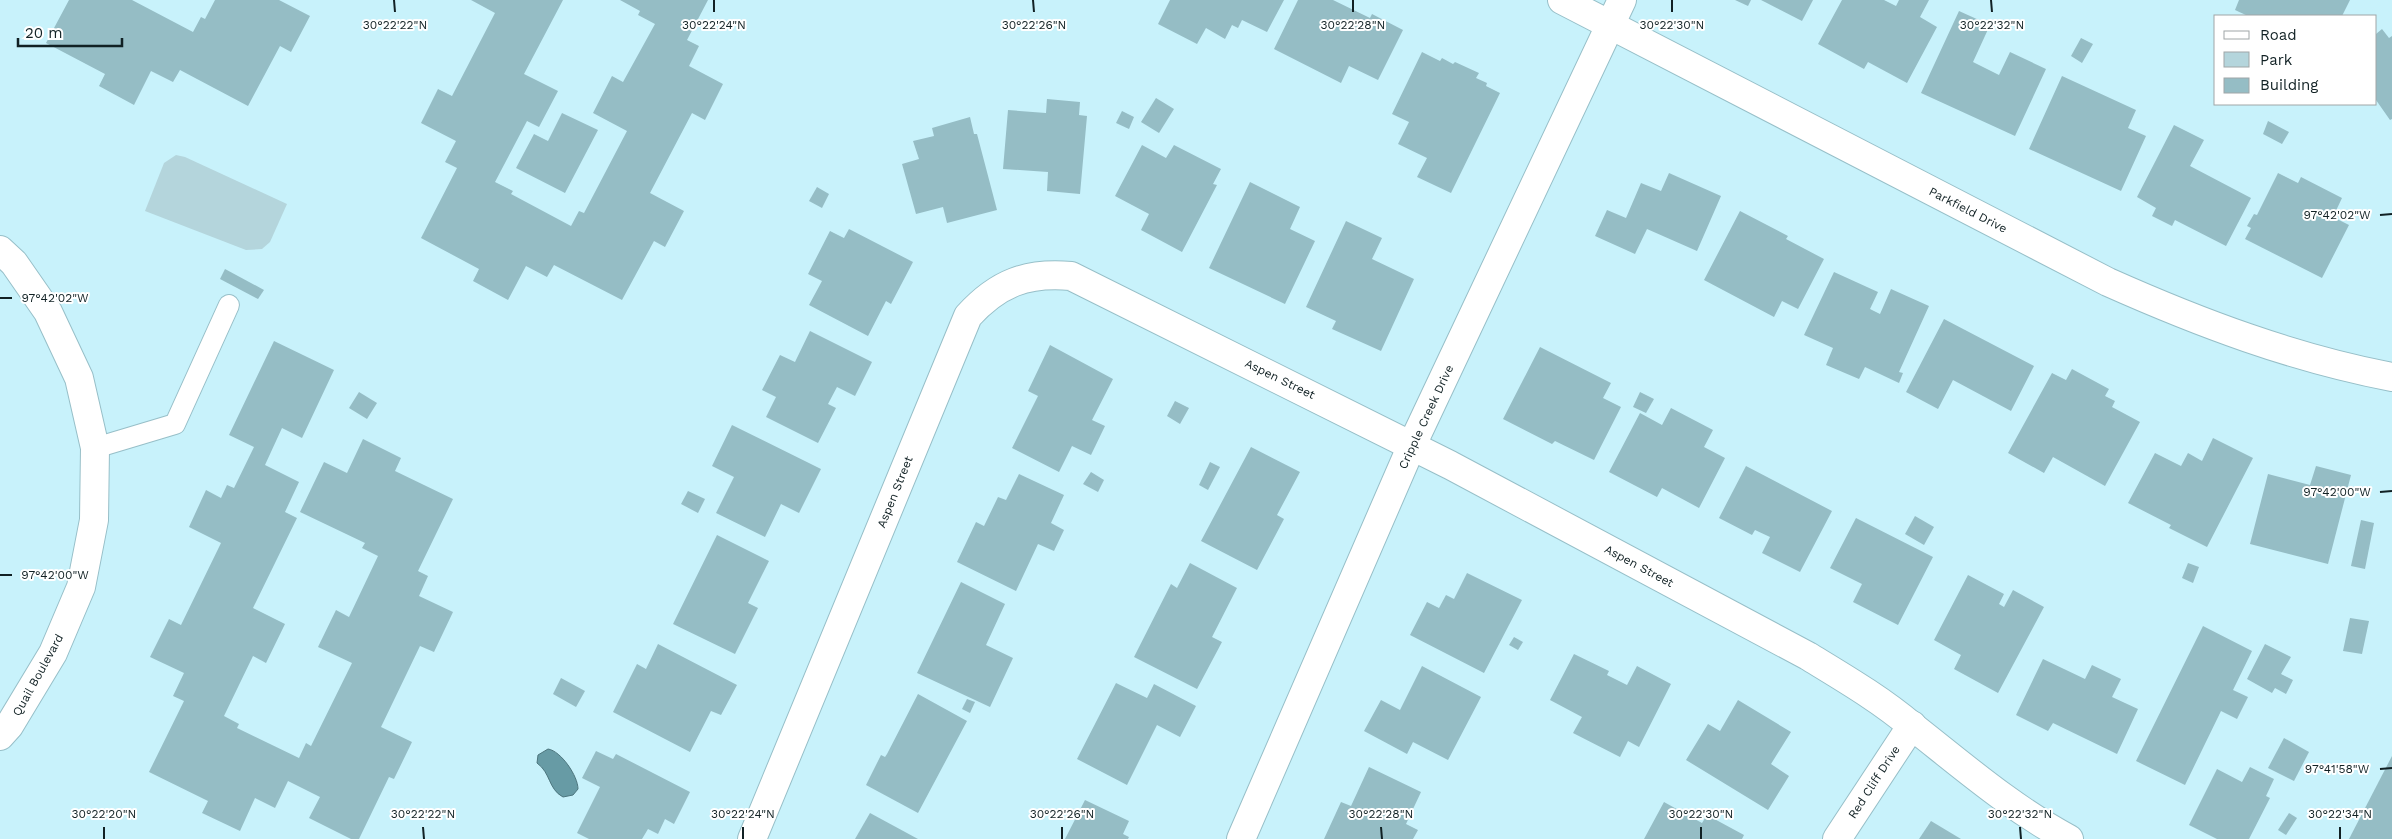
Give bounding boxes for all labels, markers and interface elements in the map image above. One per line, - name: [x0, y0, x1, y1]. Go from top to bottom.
- scale bar: [18, 15, 121, 47]
- legend: [2214, 15, 2377, 105]
- text: 30°22'22"N: [363, 18, 427, 32]
- text: 30°22'24"N: [682, 18, 746, 32]
- text: 30°22'26"N: [1002, 18, 1066, 32]
- text: 30°22'28"N: [1321, 18, 1385, 32]
- text: 30°22'30"N: [1640, 18, 1704, 32]
- text: 30°22'32"N: [1960, 18, 2024, 32]
- text: 20 m: [25, 24, 63, 42]
- text: Road: [2260, 26, 2297, 44]
- text: Park: [2260, 51, 2293, 69]
- text: Building: [2260, 76, 2318, 94]
- street label: Parkfield Drive: [1927, 184, 2009, 236]
- text: 97°42'02"W: [2303, 208, 2371, 222]
- text: 97°42'02"W: [21, 291, 89, 305]
- street label: Aspen Street: [1243, 356, 1317, 402]
- street label: Cripple Creek Drive: [1396, 363, 1456, 471]
- street label: Aspen Street: [874, 454, 916, 530]
- text: 97°42'00"W: [2303, 485, 2371, 499]
- street label: Aspen Street: [1602, 542, 1676, 590]
- text: 97°42'00"W: [21, 568, 89, 582]
- street label: Quail Boulevard: [10, 632, 66, 718]
- street label: Red Cliff Drive: [1845, 743, 1903, 821]
- text: 97°41'58"W: [2305, 762, 2370, 776]
- text: 30°22'20"N: [72, 807, 136, 821]
- text: 30°22'22"N: [391, 807, 455, 821]
- text: 30°22'24"N: [711, 807, 775, 821]
- text: 30°22'26"N: [1030, 807, 1094, 821]
- text: 30°22'28"N: [1349, 807, 1413, 821]
- text: 30°22'30"N: [1669, 807, 1733, 821]
- text: 30°22'32"N: [1988, 807, 2052, 821]
- text: 30°22'34"N: [2308, 807, 2372, 821]

